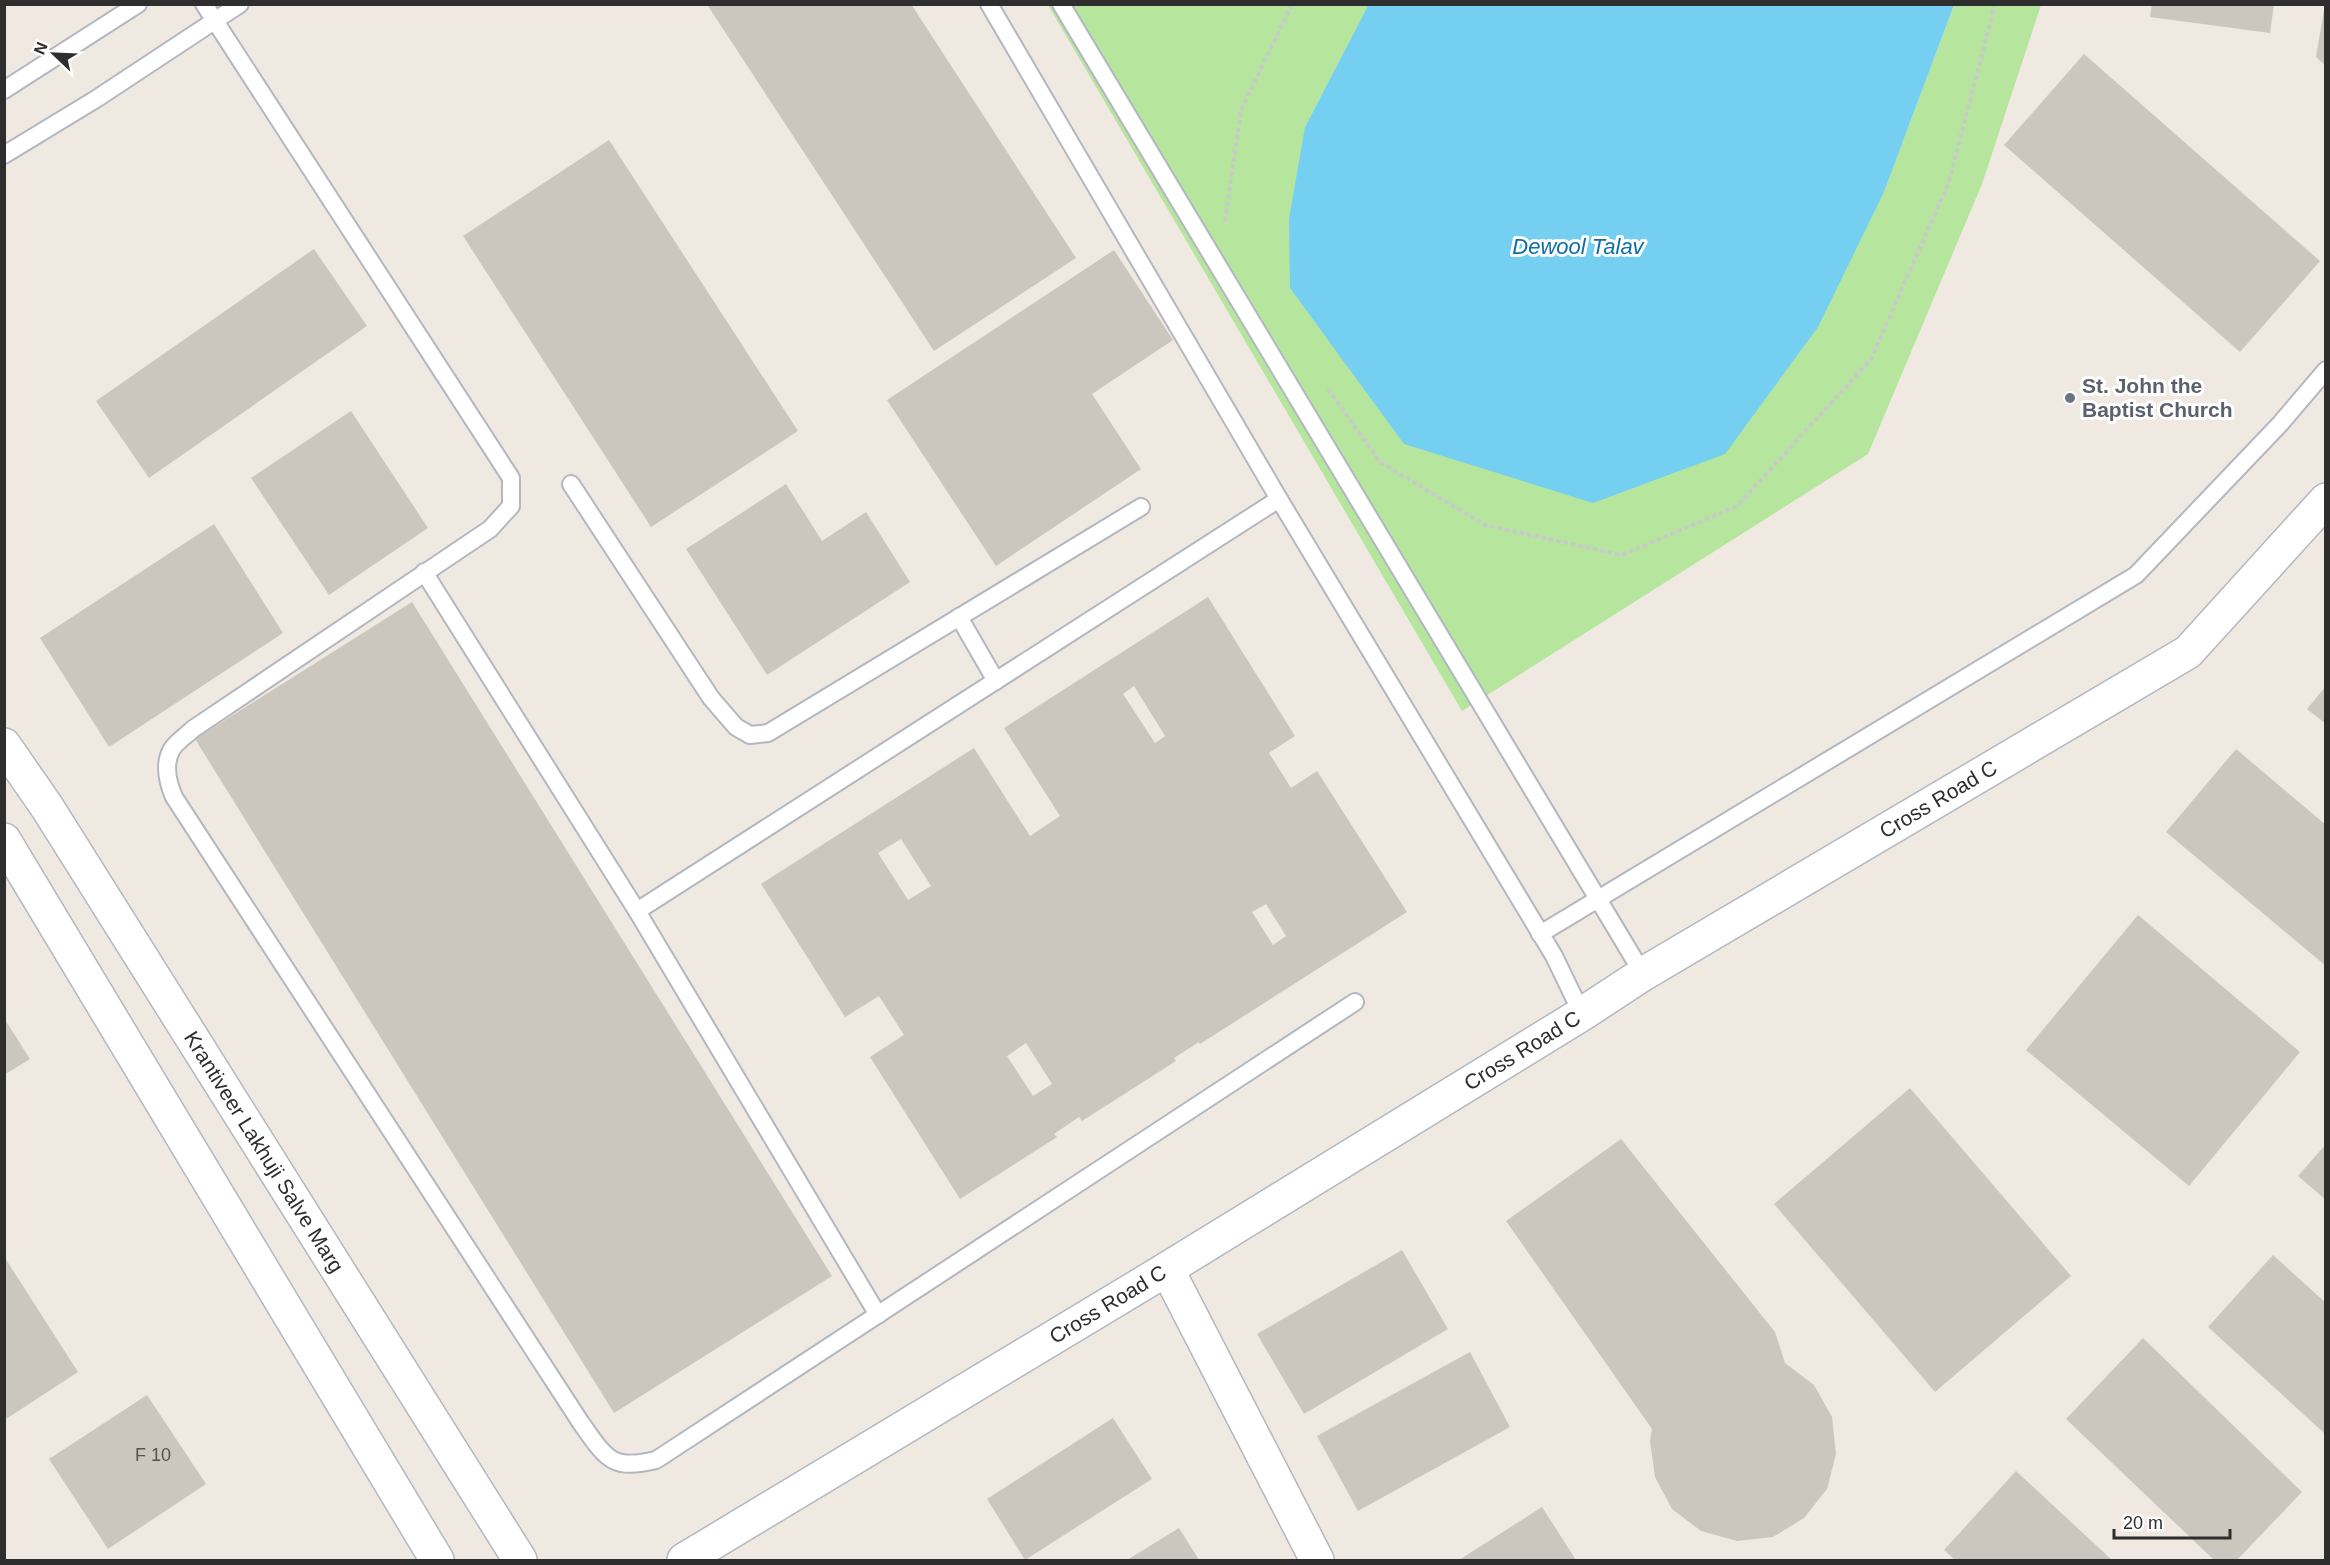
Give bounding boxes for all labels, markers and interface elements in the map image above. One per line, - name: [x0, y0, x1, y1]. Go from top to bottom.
- north arrow: [24, 24, 84, 84]
- text: N: [31, 40, 51, 57]
- water label: Dewool Talav: [1512, 234, 1646, 259]
- place label: St. John the Baptist Church: [2082, 374, 2233, 421]
- marker: St. John the Baptist Church: [2063, 391, 2077, 405]
- street label: Cross Road C: [1875, 756, 2001, 843]
- street label: Cross Road C: [1460, 1006, 1584, 1095]
- street label: Krantiveer Lakhuji Salve Marg: [180, 1027, 349, 1277]
- street label: Cross Road C: [1045, 1260, 1170, 1348]
- house number: F 10: [135, 1445, 171, 1465]
- scale bar: [2114, 1502, 2230, 1540]
- text: 20 m: [2123, 1513, 2163, 1533]

